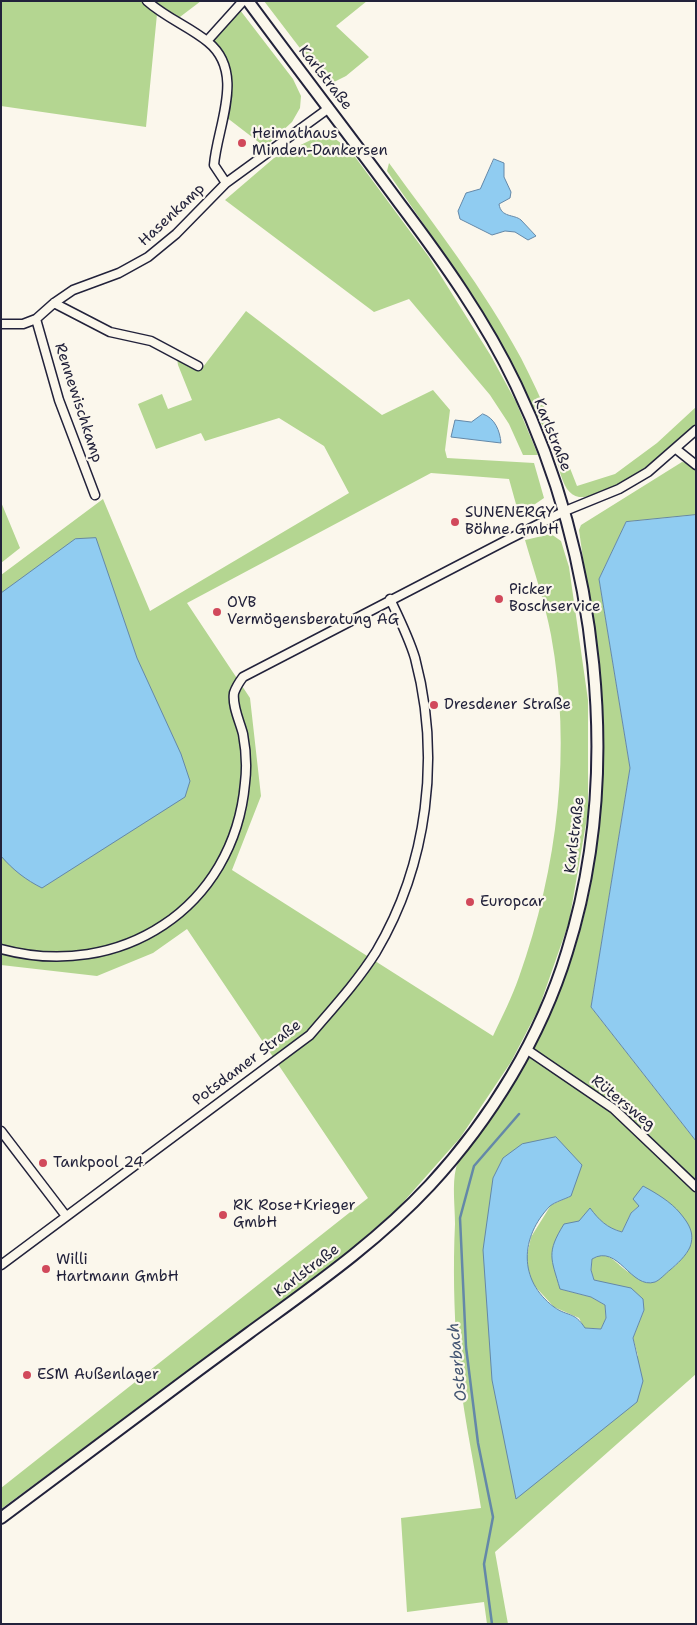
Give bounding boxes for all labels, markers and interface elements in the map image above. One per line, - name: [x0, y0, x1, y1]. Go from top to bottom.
- street label: Karlstraße: [294, 42, 356, 114]
- place label: Heimathaus Minden-Dankersen: [252, 125, 388, 160]
- marker: Heimathaus Minden-Dankersen: [236, 137, 248, 149]
- street label: Hasenkamp: [135, 180, 209, 250]
- street label: Rennewischkamp: [50, 341, 106, 465]
- street label: Karlstraße: [529, 396, 575, 474]
- place label: SUNENERGY Böhne GmbH: [465, 504, 559, 539]
- marker: SUNENERGY Böhne GmbH: [449, 516, 461, 528]
- place label: Picker Boschservice: [509, 581, 601, 616]
- marker: Picker Boschservice: [493, 593, 505, 605]
- place label: OVB Vermögensberatung AG: [227, 594, 399, 629]
- marker: OVB Vermögensberatung AG: [211, 606, 223, 618]
- place label: Dresdener Straße: [444, 696, 571, 714]
- marker: Dresdener Straße: [428, 699, 440, 711]
- street label: Karlstraße: [561, 796, 589, 874]
- place label: Europcar: [480, 893, 545, 911]
- marker: Europcar: [464, 896, 476, 908]
- street label: Potsdamer Straße: [189, 1016, 305, 1110]
- street label: Rütersweg: [587, 1072, 659, 1134]
- place label: Tankpool 24: [53, 1154, 144, 1172]
- marker: Tankpool 24: [37, 1157, 49, 1169]
- place label: RK Rose+Krieger GmbH: [233, 1197, 356, 1232]
- marker: RK Rose+Krieger GmbH: [217, 1209, 229, 1221]
- street label: Karlstraße: [271, 1241, 343, 1301]
- place label: Willi Hartmann GmbH: [56, 1251, 179, 1286]
- marker: Willi Hartmann GmbH: [40, 1263, 52, 1275]
- water label: Osterbach: [444, 1322, 472, 1402]
- place label: ESM Außenlager: [37, 1366, 159, 1384]
- marker: ESM Außenlager: [21, 1369, 33, 1381]

